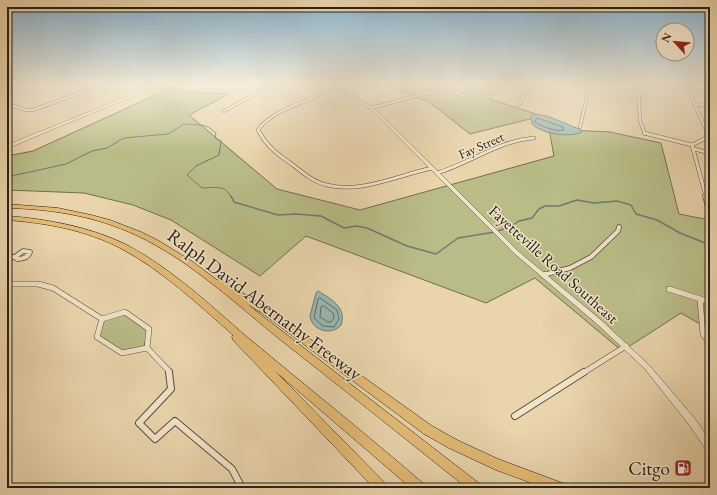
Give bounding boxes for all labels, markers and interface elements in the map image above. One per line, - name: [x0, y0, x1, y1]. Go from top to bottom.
- north arrow: [655, 22, 695, 62]
- text: N: [658, 30, 674, 45]
- street label: Fay Street: [456, 128, 507, 163]
- street label: Fayetteville Road Southeast: [484, 200, 623, 328]
- street label: Ralph David Abernathy Freeway: [162, 223, 368, 386]
- place label: Citgo: [628, 456, 670, 481]
- fuel station icon: Citgo: [673, 458, 693, 478]

